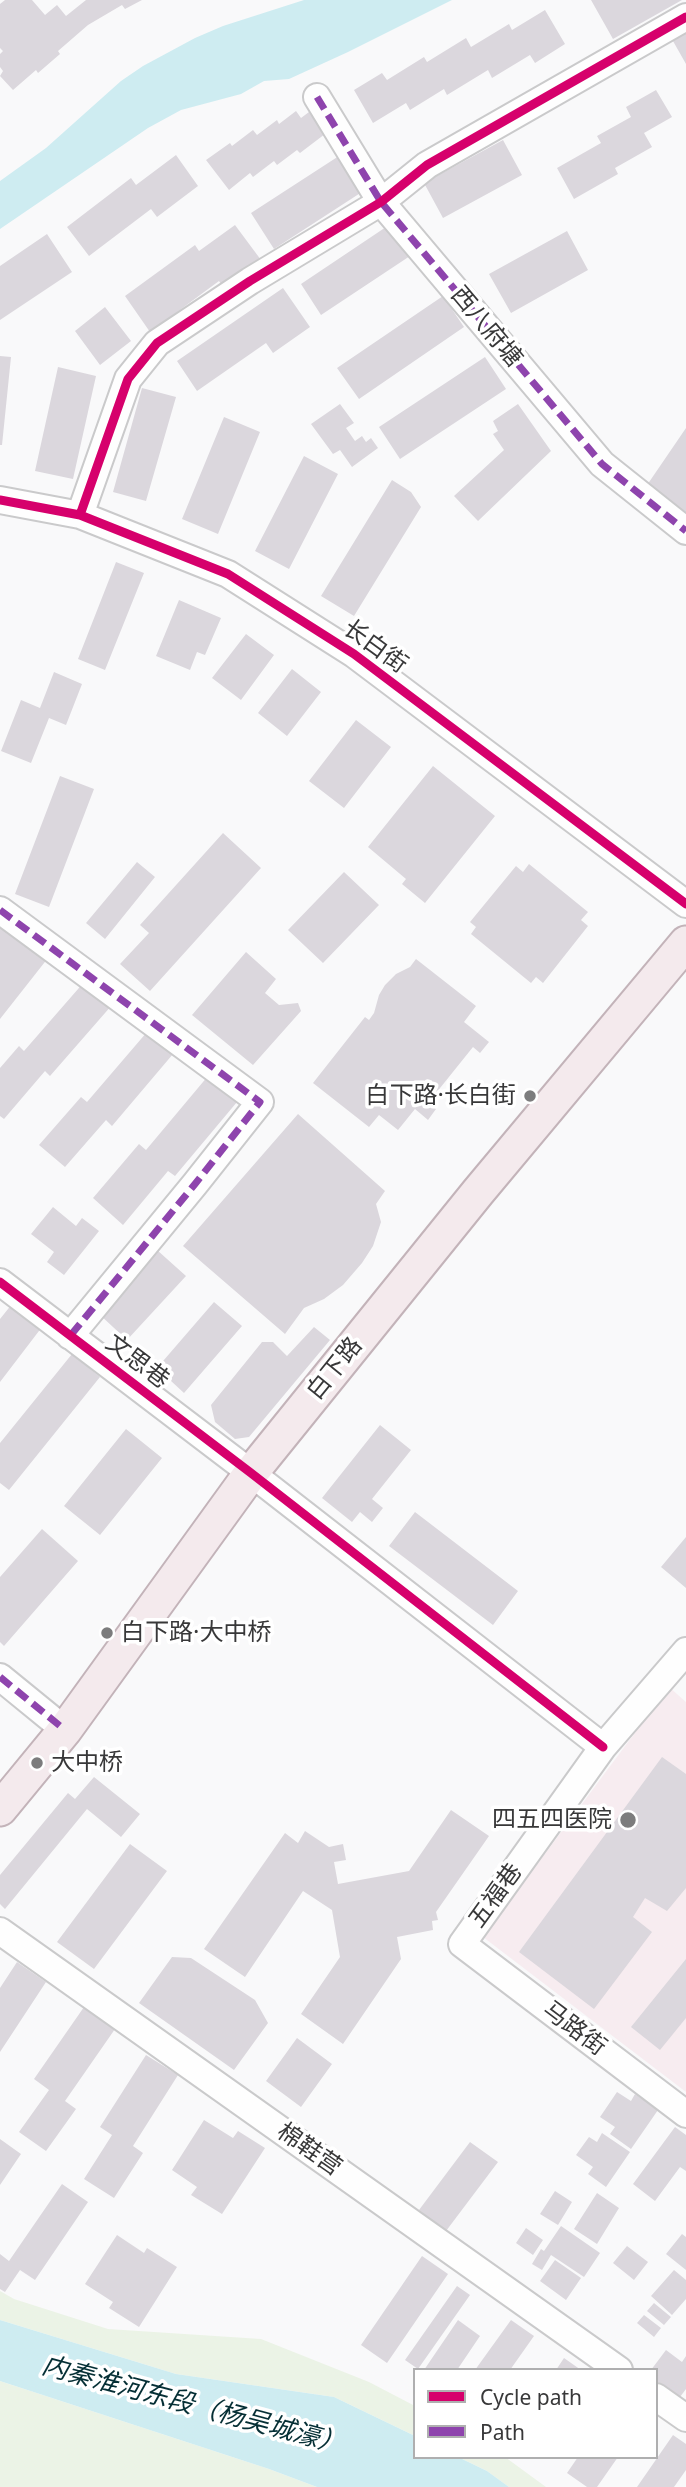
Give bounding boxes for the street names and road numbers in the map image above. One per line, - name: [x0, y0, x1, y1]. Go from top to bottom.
- street label: 西八府塘: [444, 281, 528, 373]
- street label: 长白街: [337, 614, 413, 680]
- street label: 文思巷: [100, 1329, 174, 1395]
- street label: 白下路: [301, 1332, 369, 1406]
- street label: 五福巷: [463, 1858, 529, 1934]
- street label: 马路街: [537, 1996, 611, 2062]
- street label: 棉鞋营: [271, 2118, 347, 2182]

